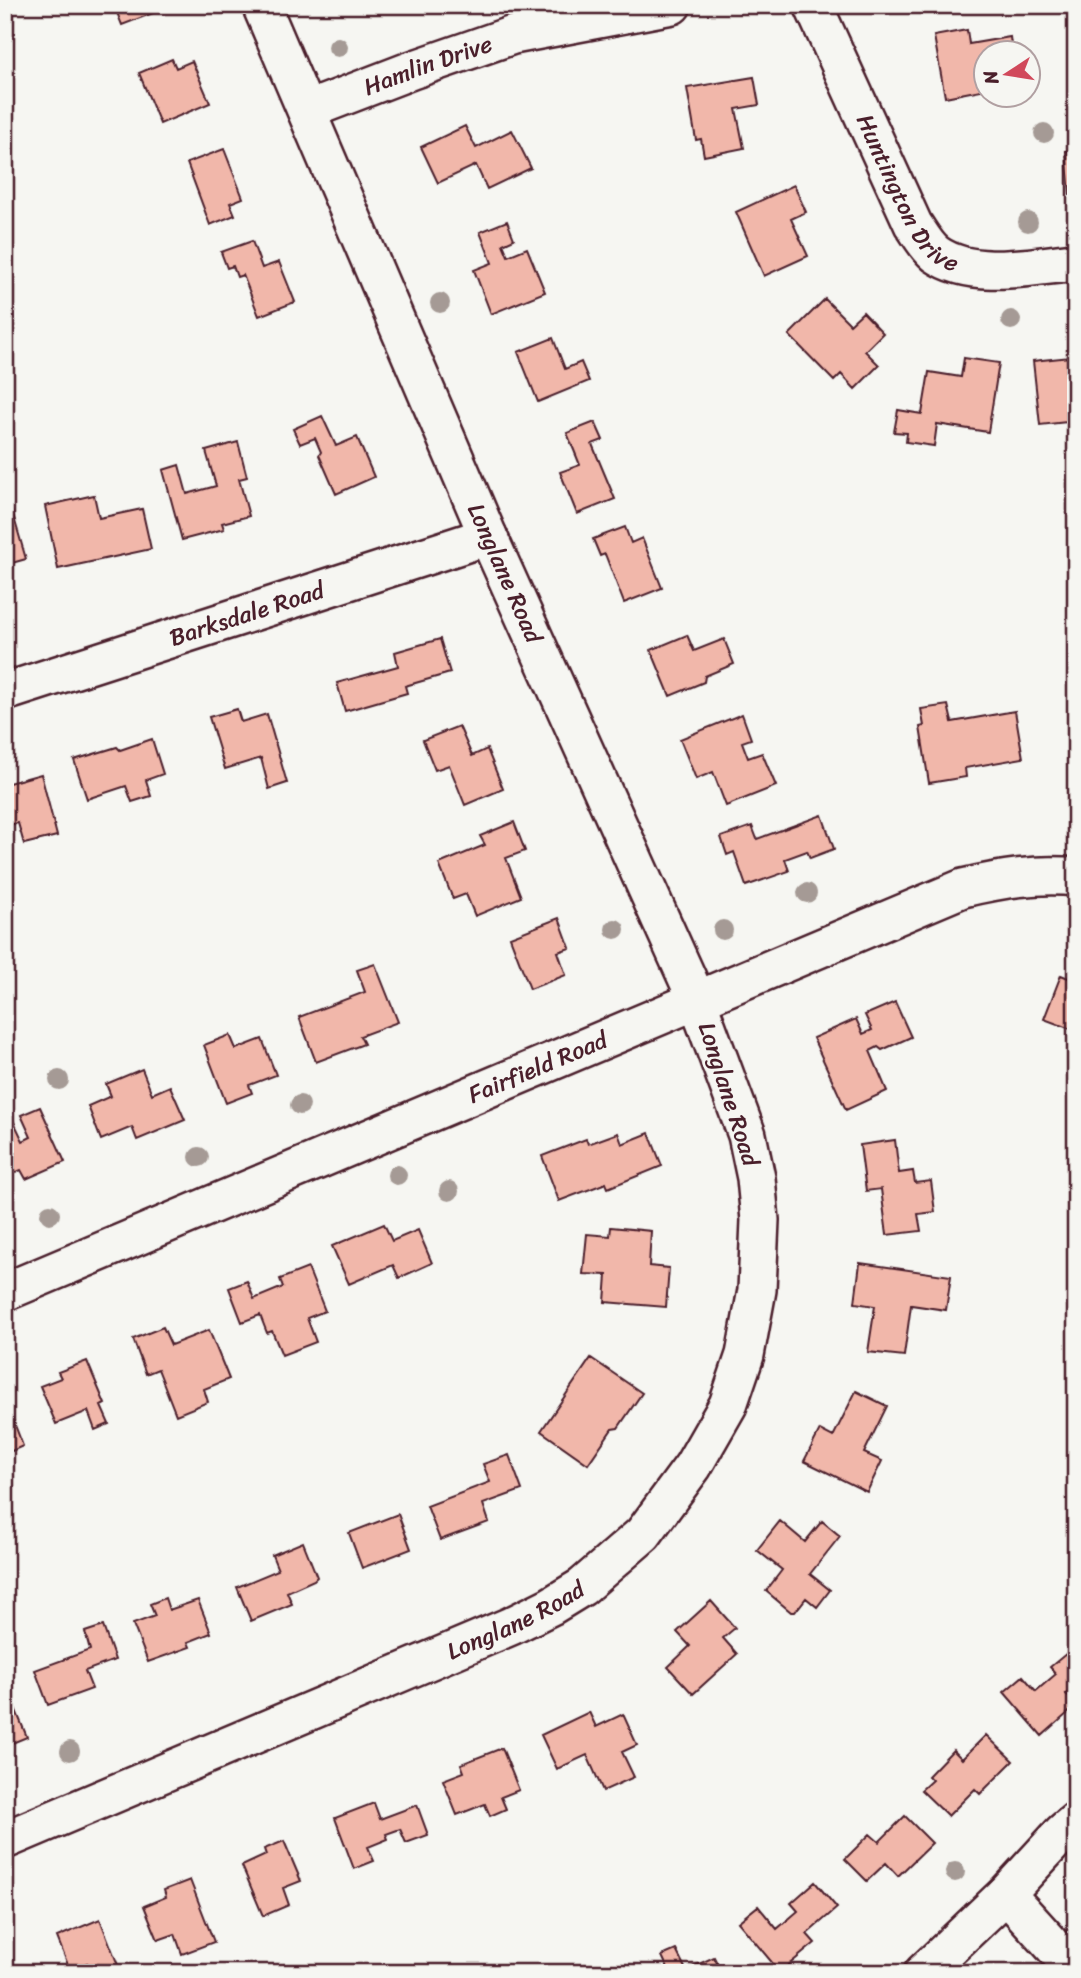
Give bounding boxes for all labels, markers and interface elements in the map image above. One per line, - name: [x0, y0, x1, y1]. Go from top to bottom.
- street label: Hamlin Drive: [357, 23, 498, 108]
- north arrow: [972, 38, 1042, 108]
- text: N: [973, 67, 1009, 88]
- street label: Huntington Drive: [844, 107, 965, 284]
- street label: Longlane Road: [455, 496, 555, 651]
- street label: Barksdale Road: [164, 569, 331, 659]
- street label: Longlane Road: [686, 1016, 772, 1173]
- street label: Fairfield Road: [461, 1018, 616, 1116]
- street label: Longlane Road: [440, 1568, 594, 1672]

